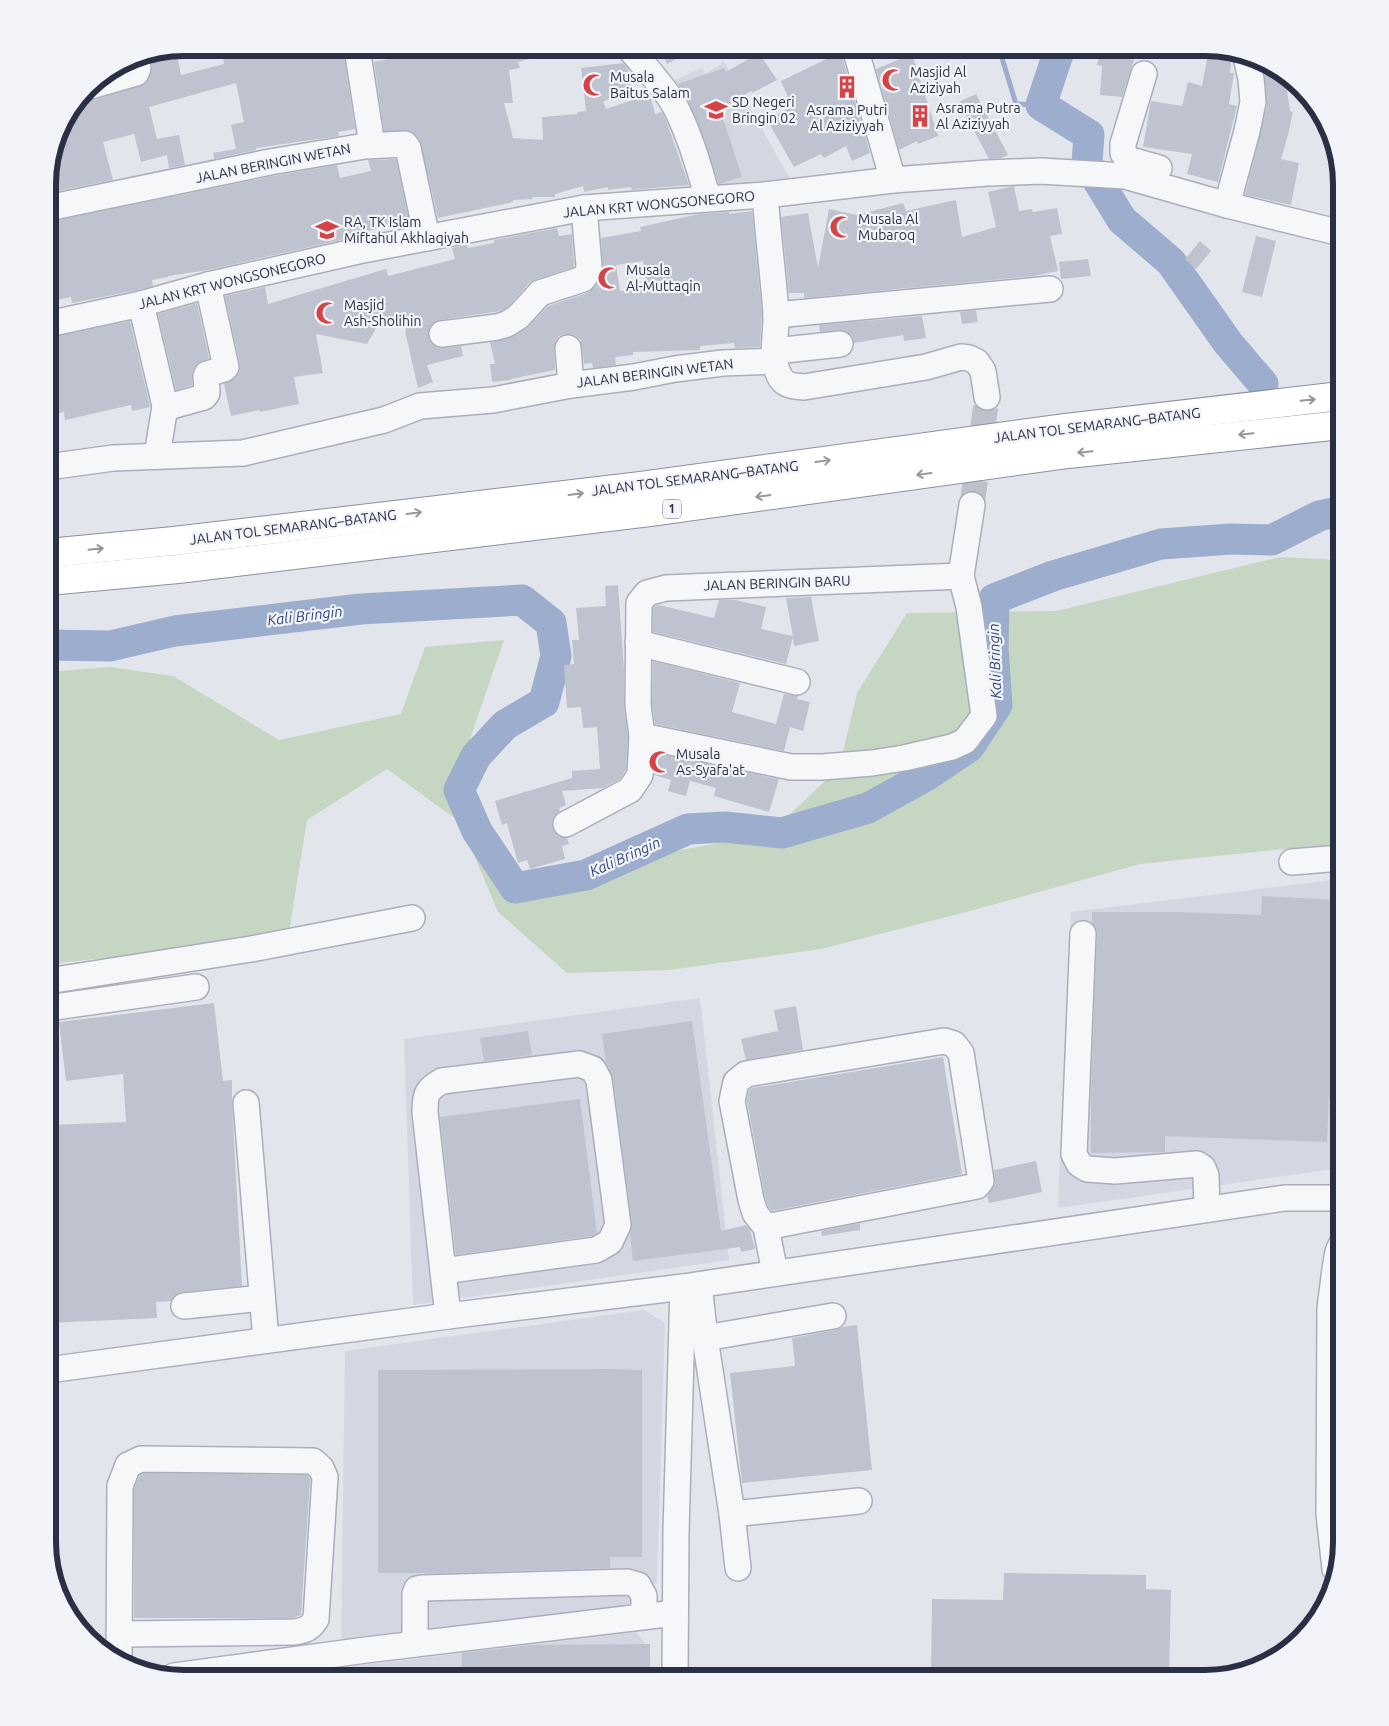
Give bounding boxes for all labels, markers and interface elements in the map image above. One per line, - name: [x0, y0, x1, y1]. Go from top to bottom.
- place label: Masjid Al Aziziyah: [910, 64, 967, 96]
- mosque icon: Masjid Al Aziziyah: [880, 67, 906, 93]
- place label: Musala Baitus Salam: [610, 69, 690, 101]
- mosque icon: Musala Baitus Salam: [581, 72, 607, 98]
- building icon: Asrama Putri Al Aziziyyah: [834, 74, 860, 100]
- place label: SD Negeri Bringin 02: [732, 94, 796, 126]
- school or university icon: SD Negeri Bringin 02: [703, 97, 729, 123]
- place label: Asrama Putra Al Aziziyyah: [936, 100, 1021, 132]
- place label: Asrama Putri Al Aziziyyah: [807, 102, 887, 134]
- building icon: Asrama Putra Al Aziziyyah: [907, 103, 933, 129]
- street label: JALAN BERINGIN WETAN: [194, 140, 352, 186]
- street label: JALAN KRT WONGSONEGORO: [562, 188, 756, 220]
- place label: Musala Al Mubaroq: [858, 211, 919, 243]
- place label: RA, TK Islam Miftahul Akhlaqiyah: [344, 214, 469, 246]
- mosque icon: Musala Al Mubaroq: [828, 214, 854, 240]
- school or university icon: RA, TK Islam Miftahul Akhlaqiyah: [314, 217, 340, 243]
- street label: JALAN KRT WONGSONEGORO: [137, 250, 328, 312]
- place label: Musala Al-Muttaqin: [626, 262, 701, 294]
- mosque icon: Musala Al-Muttaqin: [596, 265, 622, 291]
- place label: Masjid Ash-Sholihin: [344, 297, 421, 329]
- mosque icon: Masjid Ash-Sholihin: [314, 300, 340, 326]
- street label: JALAN BERINGIN WETAN: [576, 355, 734, 391]
- one-way arrow: [1300, 395, 1316, 405]
- street label: JALAN TOL SEMARANG–BATANG: [993, 404, 1201, 446]
- one-way arrow: [1239, 429, 1255, 439]
- one-way arrow: [1077, 447, 1093, 457]
- one-way arrow: [815, 456, 831, 466]
- street label: JALAN TOL SEMARANG–BATANG: [591, 457, 799, 499]
- one-way arrow: [916, 469, 932, 479]
- one-way arrow: [567, 489, 583, 499]
- one-way arrow: [755, 491, 771, 501]
- road number: 1: [663, 499, 681, 518]
- street label: JALAN TOL SEMARANG–BATANG: [189, 506, 397, 548]
- one-way arrow: [406, 508, 422, 518]
- one-way arrow: [88, 544, 104, 553]
- street label: JALAN BERINGIN BARU: [703, 572, 851, 594]
- water label: Kali Bringin: [266, 602, 344, 629]
- water label: Kali Bringin: [985, 623, 1004, 699]
- place label: Musala As-Syafa'at: [676, 746, 745, 778]
- mosque icon: Musala As-Syafa'at: [647, 749, 673, 775]
- water label: Kali Bringin: [587, 833, 663, 880]

